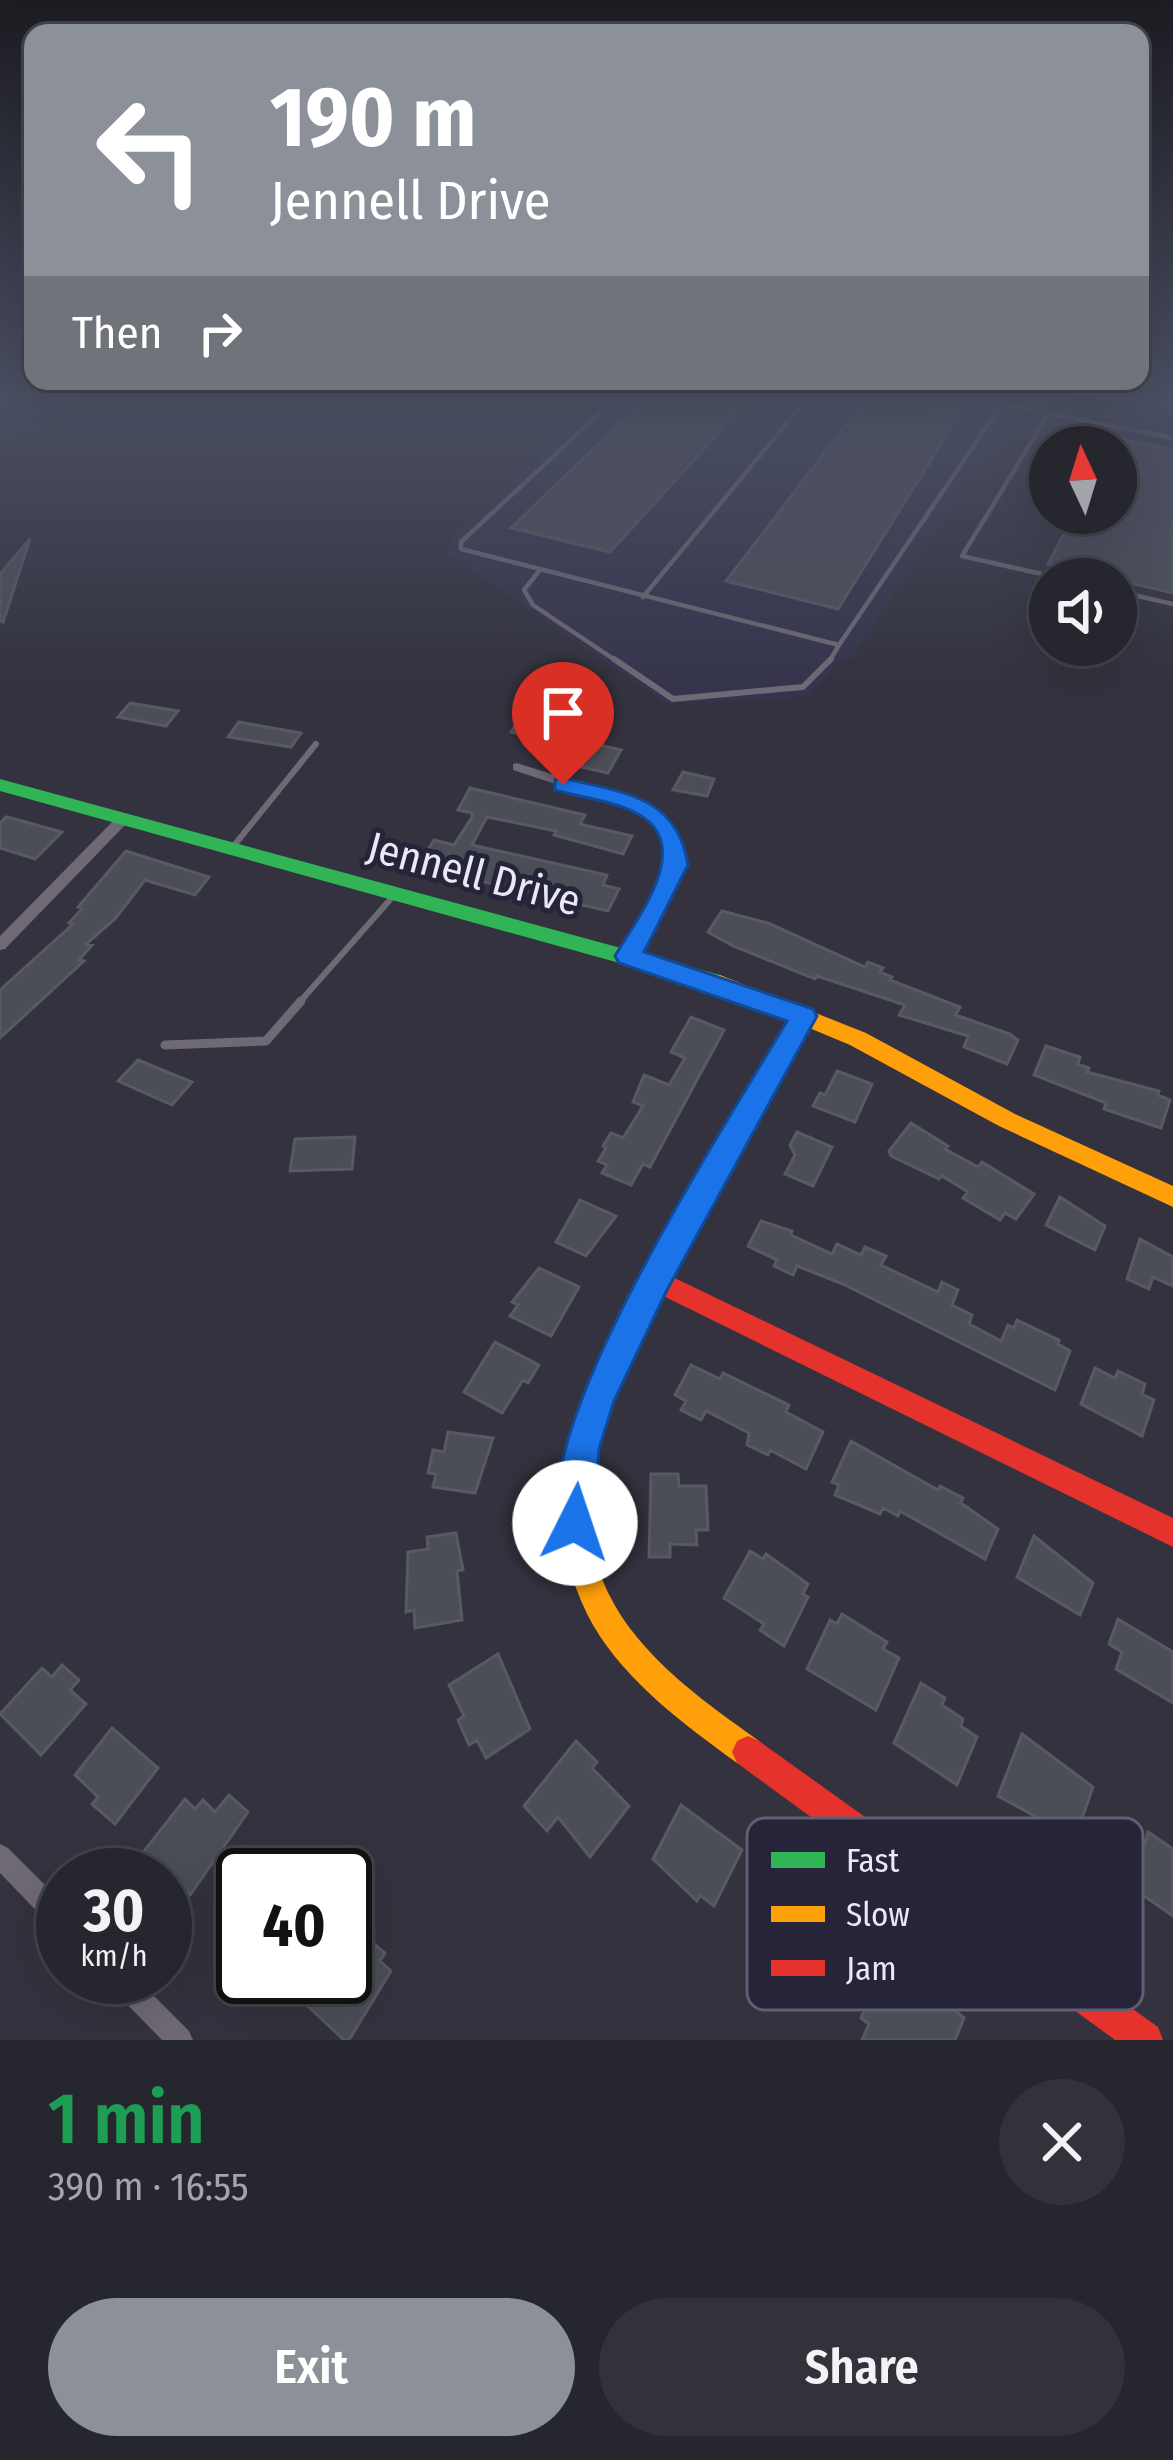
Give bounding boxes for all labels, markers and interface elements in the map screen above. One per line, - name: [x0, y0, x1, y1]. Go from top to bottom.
- text: 190 m: [270, 67, 476, 168]
- icon: left: [72, 72, 228, 228]
- text: Jennell Drive: [270, 169, 551, 233]
- icon: right: [187, 300, 253, 366]
- text: Then: [72, 306, 163, 360]
- north arrow: [1029, 426, 1137, 534]
- map controls: [1029, 426, 1137, 666]
- button: sound: [1029, 558, 1137, 666]
- pin: [512, 662, 614, 785]
- icon: arrive: [530, 680, 596, 746]
- street label: Jennell Drive: [362, 822, 586, 926]
- position arrow: [512, 1460, 638, 1586]
- legend: [747, 1818, 1143, 2010]
- text: Fast: [846, 1841, 900, 1881]
- speed limit sign: 40: [216, 1848, 372, 2004]
- text: 30: [83, 1875, 145, 1947]
- text: Slow: [846, 1895, 910, 1935]
- text: km/h: [81, 1938, 147, 1974]
- text: Jam: [846, 1949, 897, 1989]
- text: 1 min: [48, 2076, 205, 2162]
- button: close: [999, 2079, 1125, 2205]
- text: 390 m · 16:55: [48, 2164, 249, 2210]
- button: Exit: [48, 2298, 575, 2436]
- button: Share: [599, 2298, 1125, 2436]

